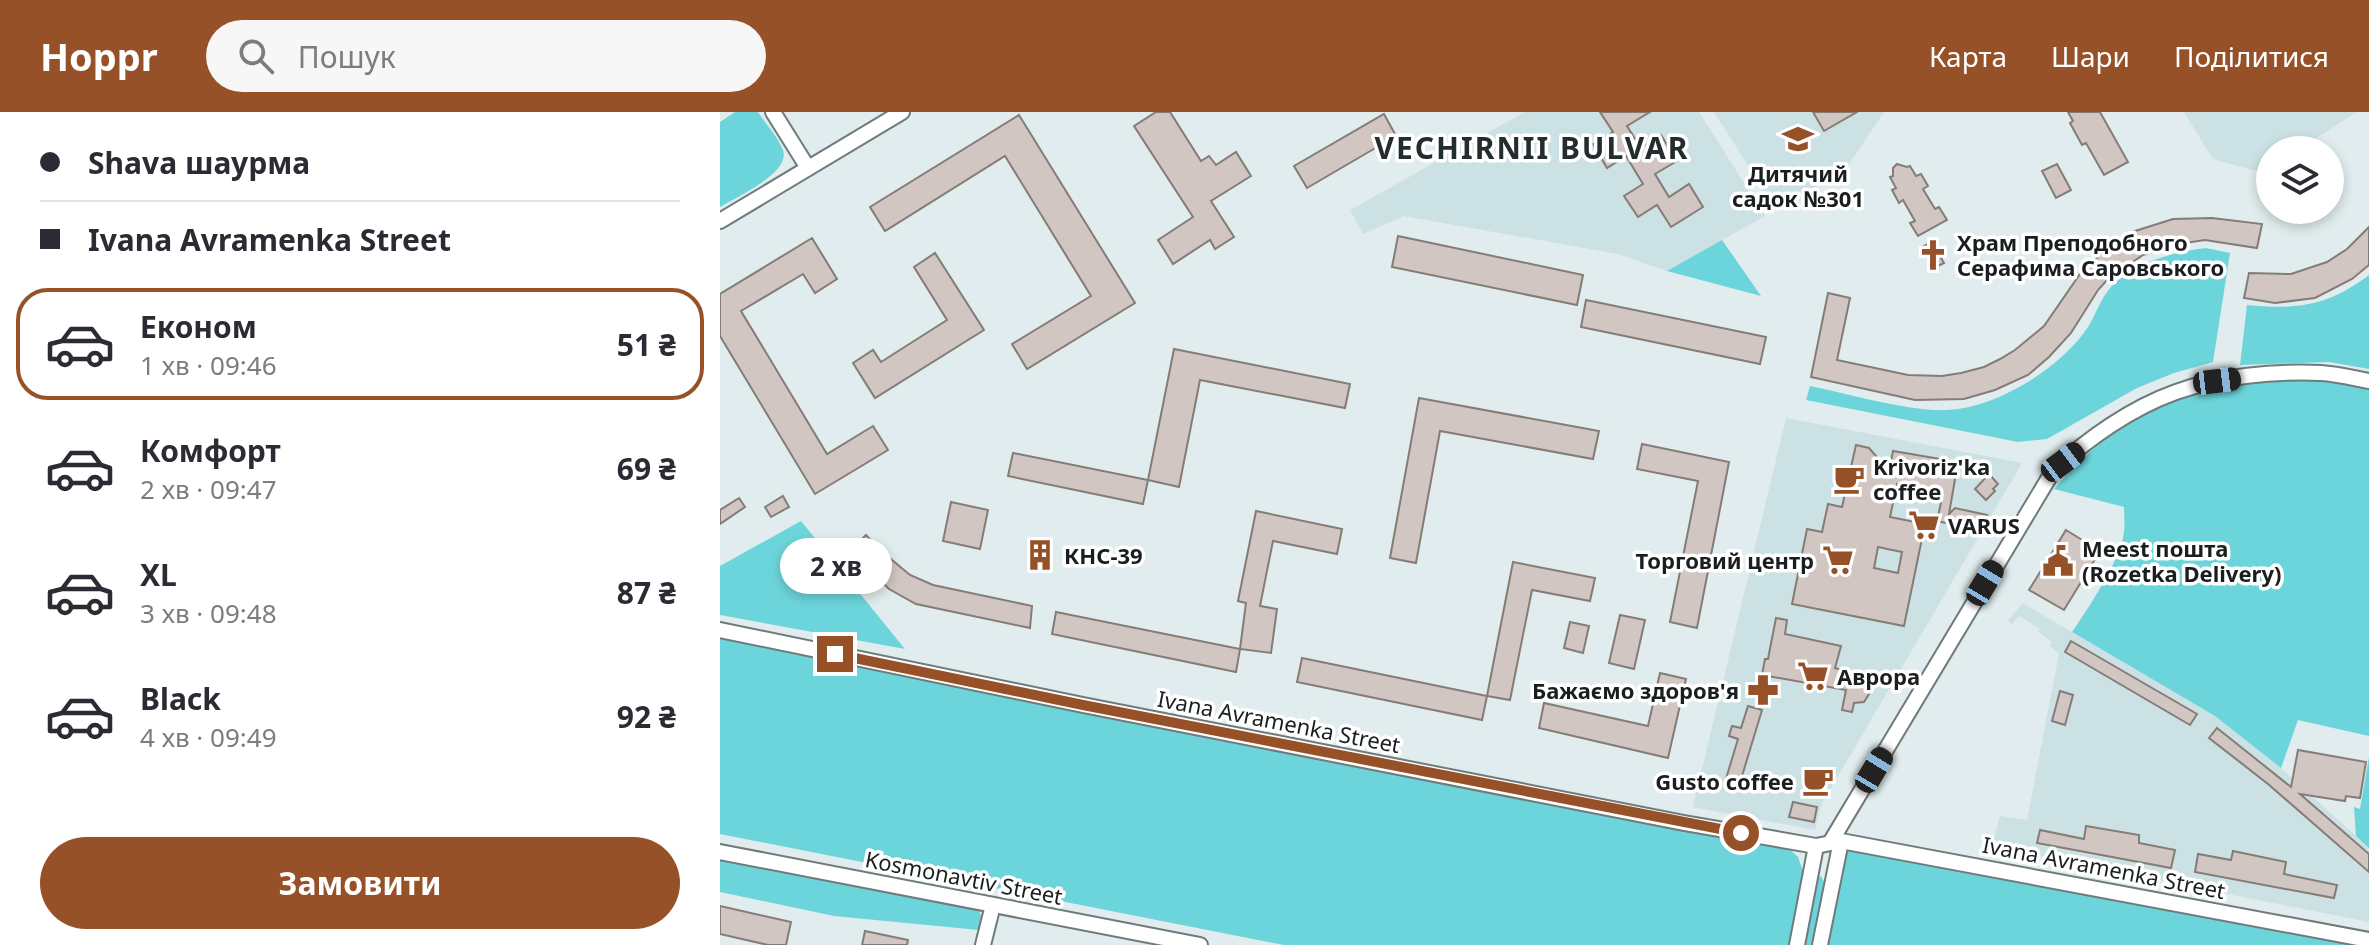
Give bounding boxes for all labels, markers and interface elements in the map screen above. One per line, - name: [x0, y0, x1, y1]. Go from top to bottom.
- search box: [206, 20, 766, 92]
- text: Hoppr: [40, 30, 158, 82]
- icon: search: [234, 34, 278, 78]
- text: Пошук: [298, 36, 396, 77]
- text: Карта: [1929, 37, 2007, 75]
- text: Шари: [2051, 37, 2130, 75]
- text: Поділитися: [2174, 37, 2329, 75]
- school or university icon: Дитячий садок №301: [1781, 122, 1815, 156]
- district label: VECHIRNII BULVAR: [1375, 127, 1689, 168]
- map controls: [2256, 136, 2344, 224]
- button: layers: [2256, 136, 2344, 224]
- text: Shava шаурма: [88, 142, 310, 183]
- place label: Дитячий садок №301: [1732, 158, 1864, 213]
- text: Ivana Avramenka Street: [88, 219, 451, 260]
- place label: Храм Преподобного Серафима Саровського: [1957, 227, 2224, 282]
- church icon: Храм Преподобного Серафима Саровського: [1916, 238, 1950, 272]
- text: Економ: [140, 306, 257, 347]
- icon: car: [44, 308, 116, 380]
- text: 51 ₴: [617, 324, 676, 365]
- text: 1 хв · 09:46: [140, 347, 277, 383]
- car: [2192, 366, 2242, 396]
- text: Комфорт: [140, 430, 281, 471]
- icon: car: [44, 432, 116, 504]
- car: [2037, 438, 2089, 486]
- text: 69 ₴: [617, 448, 676, 489]
- place label: Krivoriz'ka coffee: [1873, 451, 1990, 506]
- cafe icon: Krivoriz'ka coffee: [1832, 462, 1866, 496]
- text: 2 хв · 09:47: [140, 471, 277, 507]
- supermarket icon: VARUS: [1907, 508, 1941, 542]
- place label: VARUS: [1948, 510, 2020, 540]
- place label: Meest пошта (Rozetka Delivery): [2082, 533, 2281, 588]
- callout: 2 хв: [779, 538, 891, 594]
- building icon: КНС-39: [1023, 538, 1057, 572]
- place label: КНС-39: [1064, 540, 1143, 570]
- supermarket icon: Торговий центр: [1821, 543, 1855, 577]
- public building icon: Meest пошта (Rozetka Delivery): [2041, 544, 2075, 578]
- place label: Торговий центр: [1636, 545, 1814, 575]
- text: 2 хв: [810, 548, 862, 584]
- text: XL: [140, 554, 177, 595]
- icon: car: [44, 556, 116, 628]
- car: [1962, 556, 2008, 610]
- text: 87 ₴: [617, 572, 676, 613]
- text: 3 хв · 09:48: [140, 595, 277, 631]
- route end: [817, 636, 853, 672]
- supermarket icon: Аврора: [1796, 659, 1830, 693]
- place label: Аврора: [1837, 661, 1920, 691]
- pharmacy icon: Бажаємо здоров'я: [1746, 673, 1780, 707]
- place label: Бажаємо здоров'я: [1532, 675, 1739, 705]
- text: Black: [140, 678, 221, 719]
- icon: car: [44, 680, 116, 752]
- street label: Ivana Avramenka Street: [1155, 683, 1403, 759]
- text: 92 ₴: [617, 696, 676, 737]
- text: 4 хв · 09:49: [140, 719, 277, 755]
- car: [1851, 743, 1897, 797]
- cafe icon: Gusto coffee: [1801, 764, 1835, 798]
- place label: Gusto coffee: [1655, 766, 1794, 796]
- route start: [1723, 815, 1759, 851]
- street label: Ivana Avramenka Street: [1980, 829, 2228, 905]
- button: Замовити: [40, 837, 680, 929]
- street label: Kosmonavtiv Street: [863, 843, 1065, 911]

